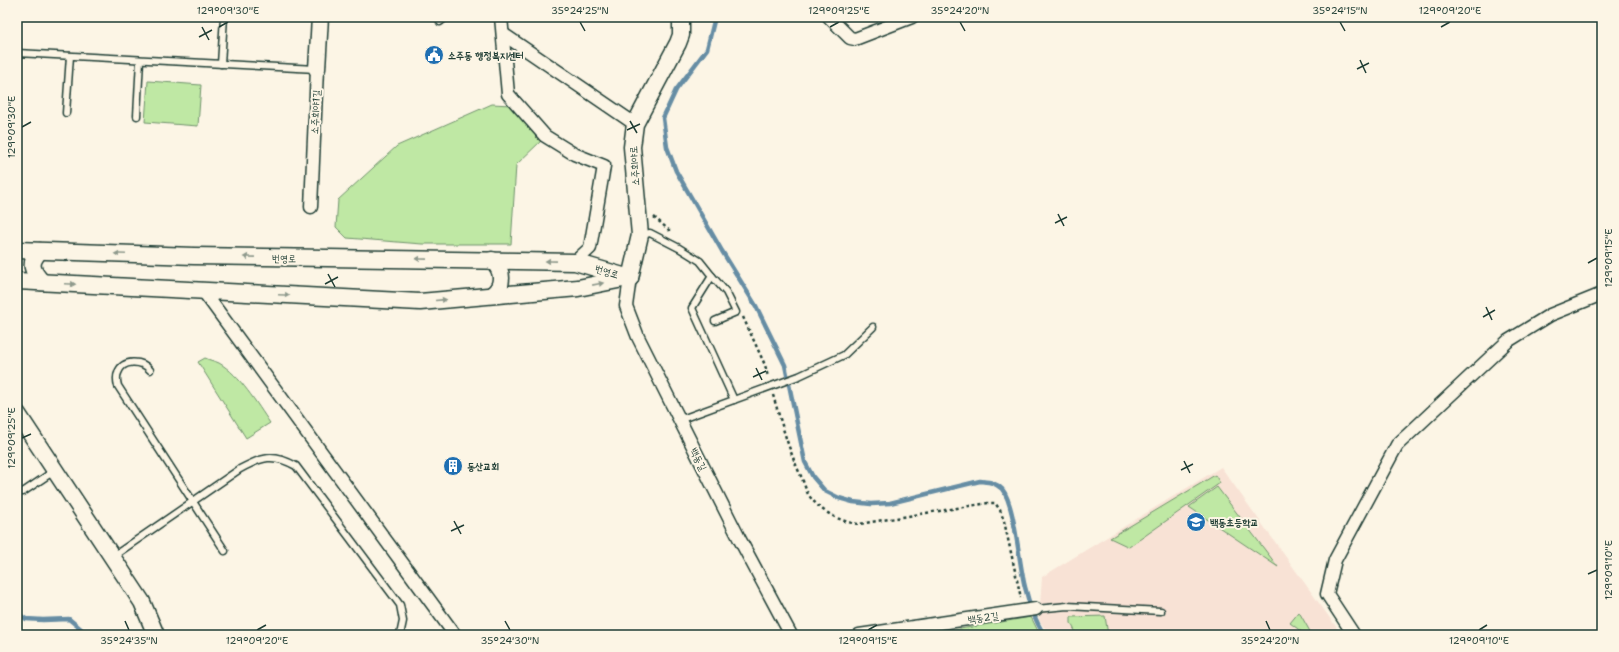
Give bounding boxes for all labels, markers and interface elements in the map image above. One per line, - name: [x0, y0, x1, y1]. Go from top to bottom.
- text: 129°09'30"E: [197, 4, 259, 17]
- text: 35°24'25"N: [551, 4, 609, 17]
- text: 129°09'25"E: [808, 4, 870, 17]
- text: 35°24'20"N: [931, 4, 989, 17]
- text: 35°24'15"N: [1312, 4, 1368, 17]
- text: 129°09'20"E: [1419, 4, 1481, 17]
- public building icon: 소주동 행정복지센터: [423, 44, 445, 66]
- place label: 소주동 행정복지센터: [448, 49, 524, 62]
- street label: 소주회야1길: [308, 90, 323, 135]
- text: 129°09'30"E: [5, 96, 18, 158]
- street label: 소주회야로: [627, 146, 642, 186]
- text: 129°09'15"E: [1602, 229, 1615, 287]
- one-way arrow: [113, 250, 126, 257]
- street label: 번영로: [272, 252, 296, 265]
- one-way arrow: [242, 254, 255, 260]
- one-way arrow: [415, 256, 427, 263]
- one-way arrow: [544, 258, 557, 264]
- street label: 번영로: [593, 262, 620, 281]
- one-way arrow: [64, 281, 77, 287]
- one-way arrow: [592, 281, 605, 287]
- one-way arrow: [278, 292, 290, 299]
- one-way arrow: [435, 296, 447, 303]
- text: 129°09'25"E: [5, 407, 18, 469]
- street label: 백동길: [687, 446, 710, 473]
- building icon: 동산교회: [442, 455, 464, 477]
- place label: 동산교회: [467, 460, 499, 473]
- school or university icon: 백동초등학교: [1185, 511, 1207, 533]
- place label: 백동초등학교: [1210, 516, 1258, 529]
- text: 129°09'10"E: [1602, 540, 1615, 600]
- street label: 백동2길: [967, 609, 999, 626]
- text: 35°24'35"N: [100, 634, 158, 647]
- text: 129°09'20"E: [226, 634, 288, 647]
- text: 35°24'30"N: [481, 634, 539, 647]
- text: 129°09'15"E: [839, 634, 897, 647]
- text: 35°24'20"N: [1241, 634, 1299, 647]
- text: 129°09'10"E: [1449, 634, 1509, 647]

